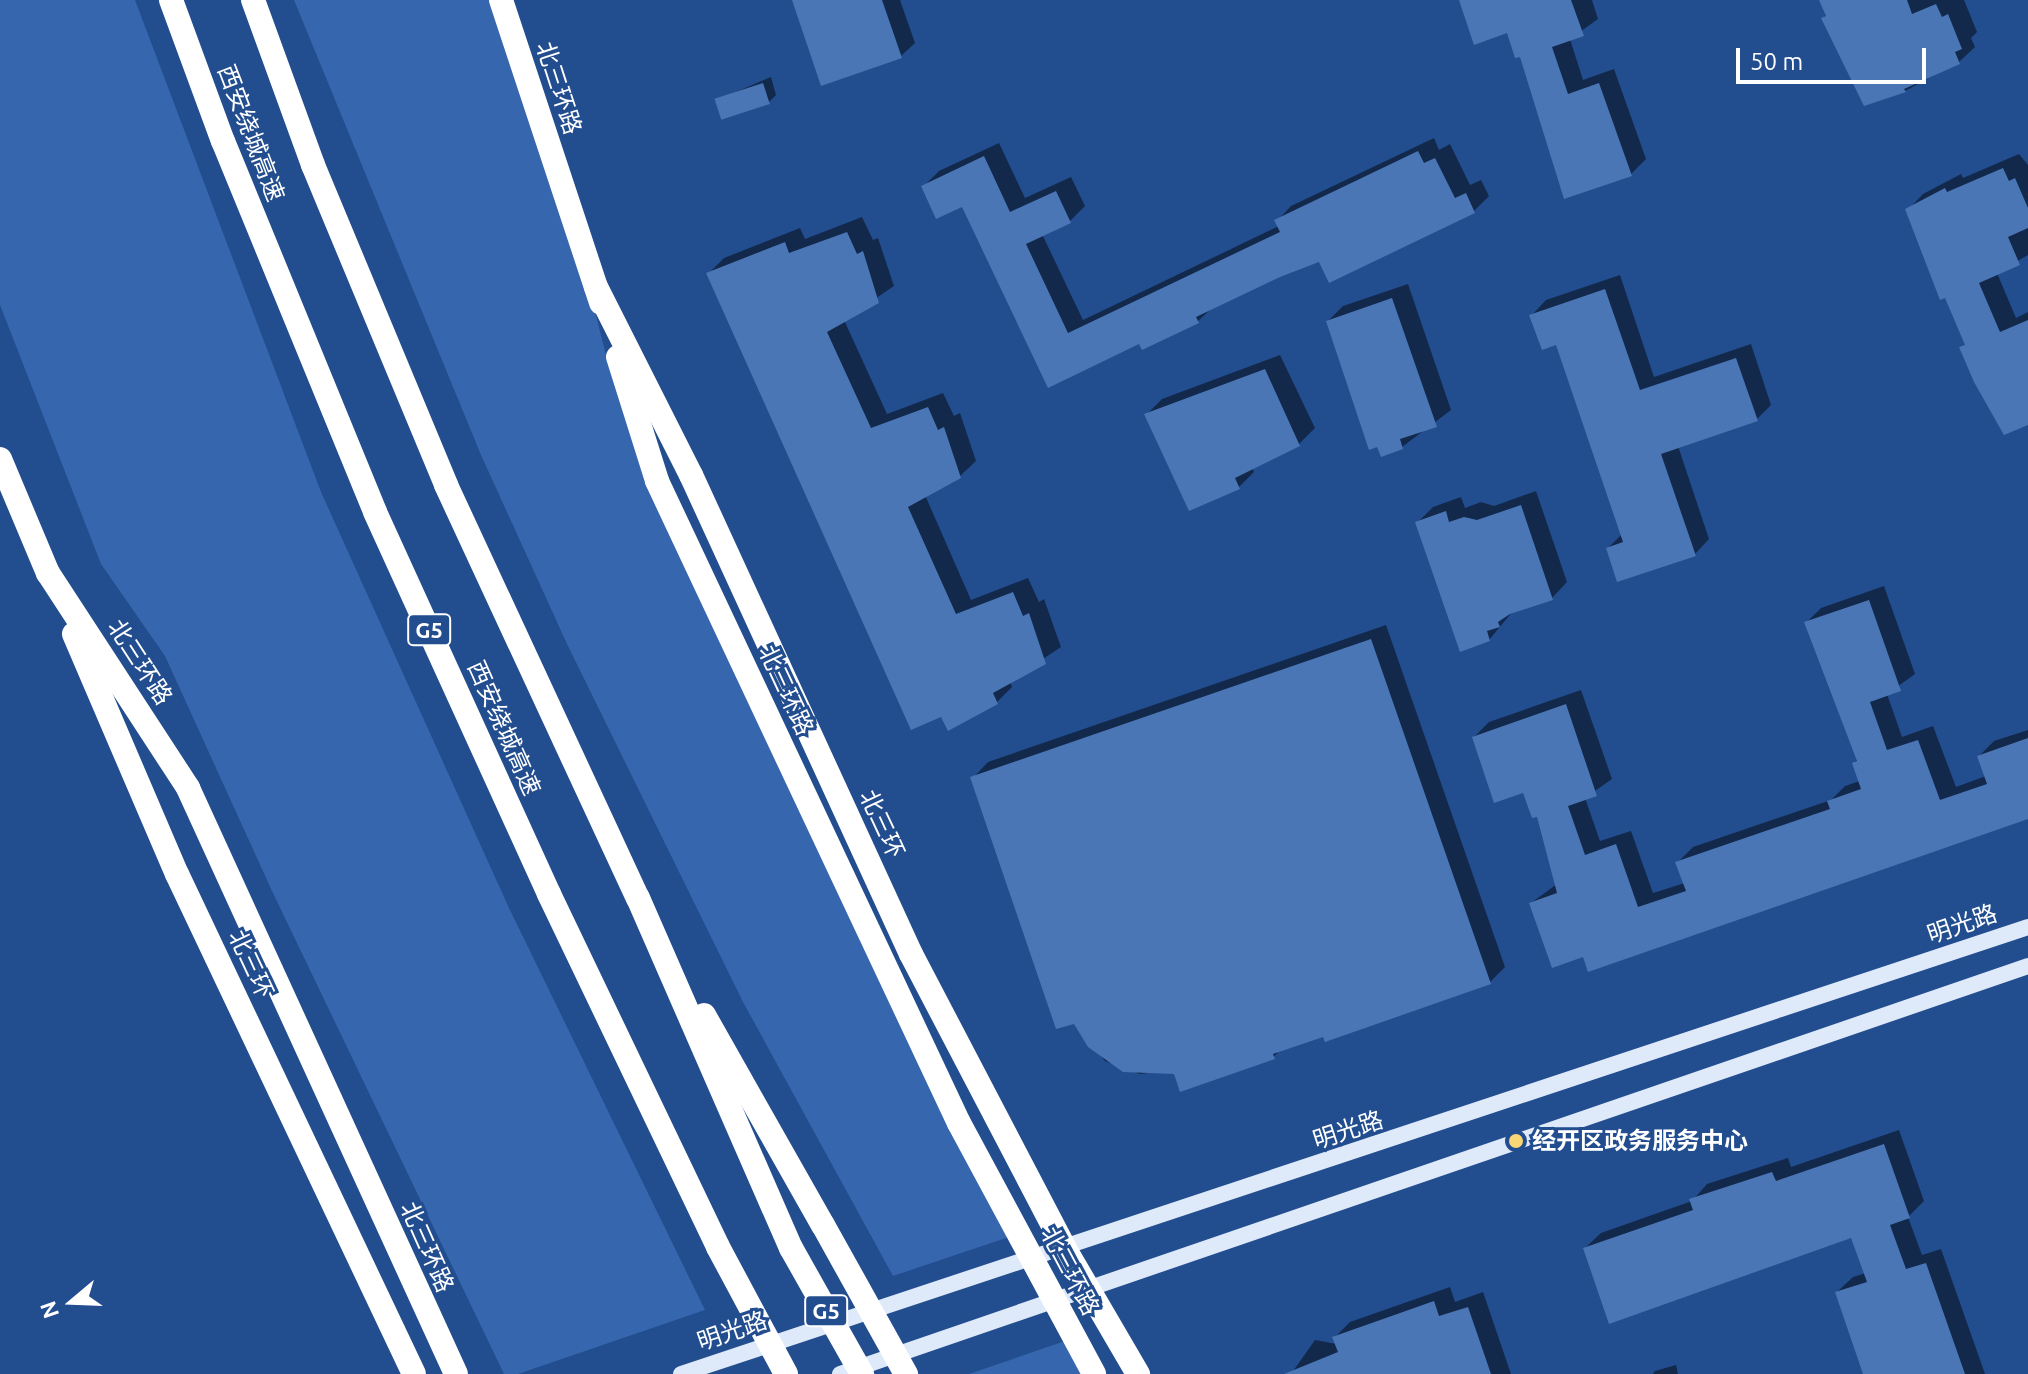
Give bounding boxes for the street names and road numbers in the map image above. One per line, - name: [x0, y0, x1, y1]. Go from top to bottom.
- street label: 北三环路: [530, 38, 588, 138]
- street label: 西安绕城高速: [212, 61, 290, 205]
- road number: G5: [407, 612, 451, 648]
- street label: 北三环路: [102, 614, 178, 710]
- street label: 北三环路: [753, 640, 819, 740]
- street label: 西安绕城高速: [462, 656, 546, 800]
- street label: 北三环: [854, 785, 910, 863]
- street label: 明光路: [1923, 899, 2001, 949]
- street label: 北三环: [223, 925, 279, 1003]
- street label: 明光路: [1309, 1105, 1387, 1155]
- street label: 北三环路: [394, 1197, 460, 1297]
- street label: 北三环路: [1035, 1222, 1105, 1320]
- road number: G5: [804, 1293, 848, 1329]
- street label: 明光路: [693, 1306, 771, 1356]

